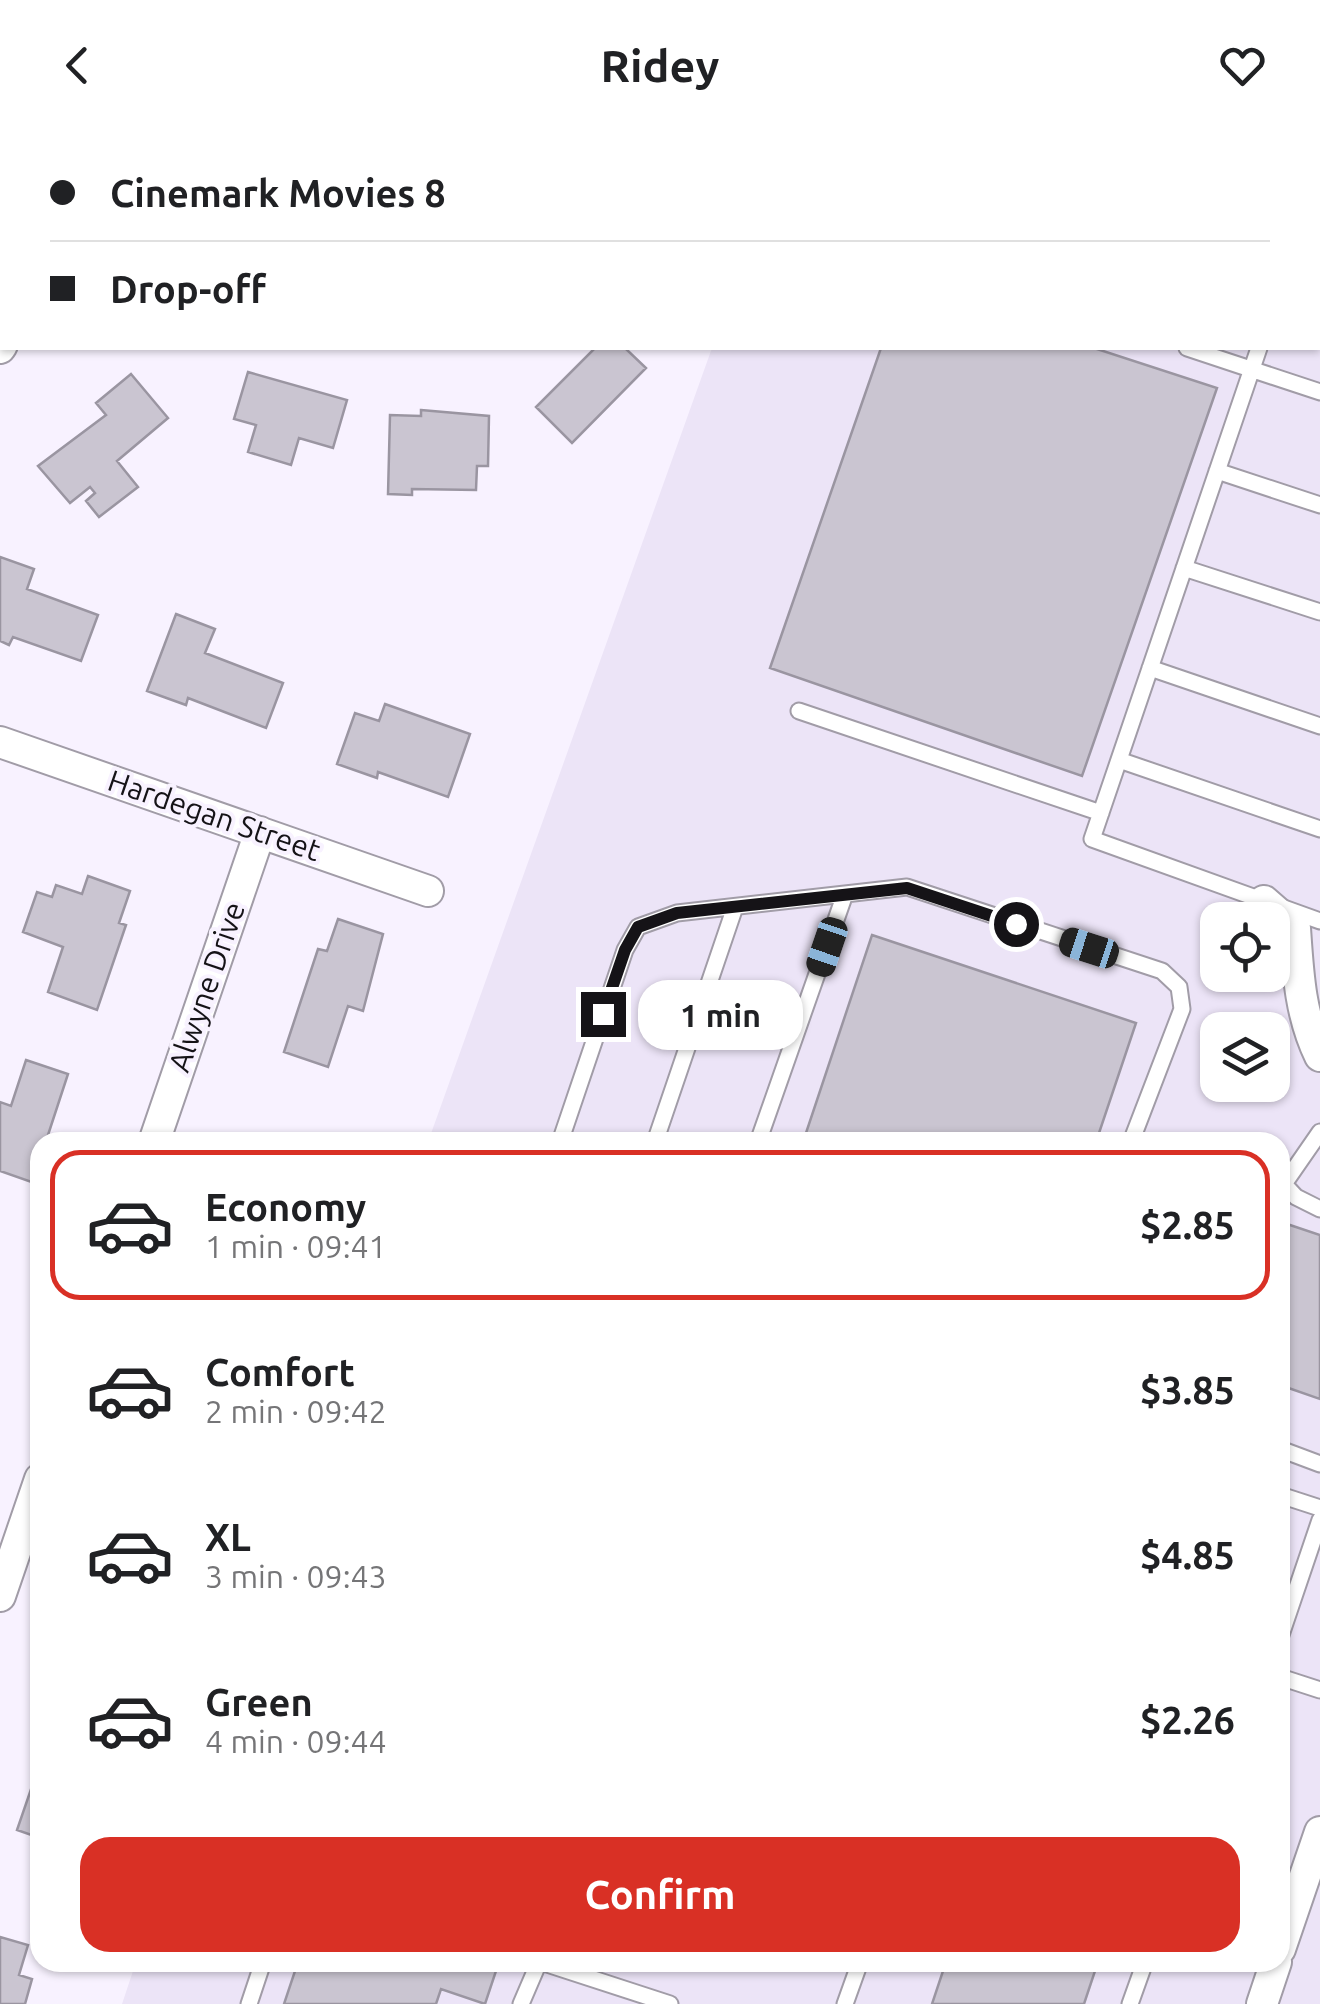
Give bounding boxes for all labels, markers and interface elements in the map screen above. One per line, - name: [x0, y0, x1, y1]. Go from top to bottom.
- icon: back: [50, 38, 105, 93]
- icon: heart: [1215, 38, 1270, 93]
- text: Ridey: [601, 40, 719, 91]
- text: Cinemark Movies 8: [110, 172, 446, 214]
- text: Drop-off: [110, 268, 266, 310]
- street label: Hardegan Street: [104, 763, 325, 867]
- street label: Alwyne Drive: [161, 897, 251, 1076]
- route start: [994, 902, 1039, 947]
- map controls: [1200, 902, 1290, 1102]
- button: locate: [1200, 902, 1290, 992]
- car: [803, 914, 851, 980]
- car: [1056, 924, 1122, 972]
- callout: 1 min: [638, 979, 803, 1049]
- route end: [581, 992, 626, 1037]
- text: 1 min: [680, 997, 761, 1033]
- button: layers: [1200, 1012, 1290, 1102]
- icon: car: [85, 1180, 175, 1270]
- text: Economy: [205, 1186, 366, 1228]
- text: $2.85: [1140, 1204, 1235, 1246]
- text: 1 min · 09:41: [205, 1228, 387, 1264]
- icon: car: [85, 1345, 175, 1435]
- text: Comfort: [205, 1351, 355, 1393]
- text: $3.85: [1140, 1369, 1235, 1411]
- text: 2 min · 09:42: [205, 1393, 387, 1429]
- icon: car: [85, 1510, 175, 1600]
- text: XL: [205, 1516, 251, 1558]
- text: $4.85: [1140, 1534, 1235, 1576]
- text: 3 min · 09:43: [205, 1558, 387, 1594]
- icon: car: [85, 1675, 175, 1765]
- text: Green: [205, 1681, 313, 1723]
- text: $2.26: [1140, 1699, 1235, 1741]
- text: 4 min · 09:44: [205, 1723, 387, 1759]
- button: Confirm: [80, 1837, 1240, 1952]

